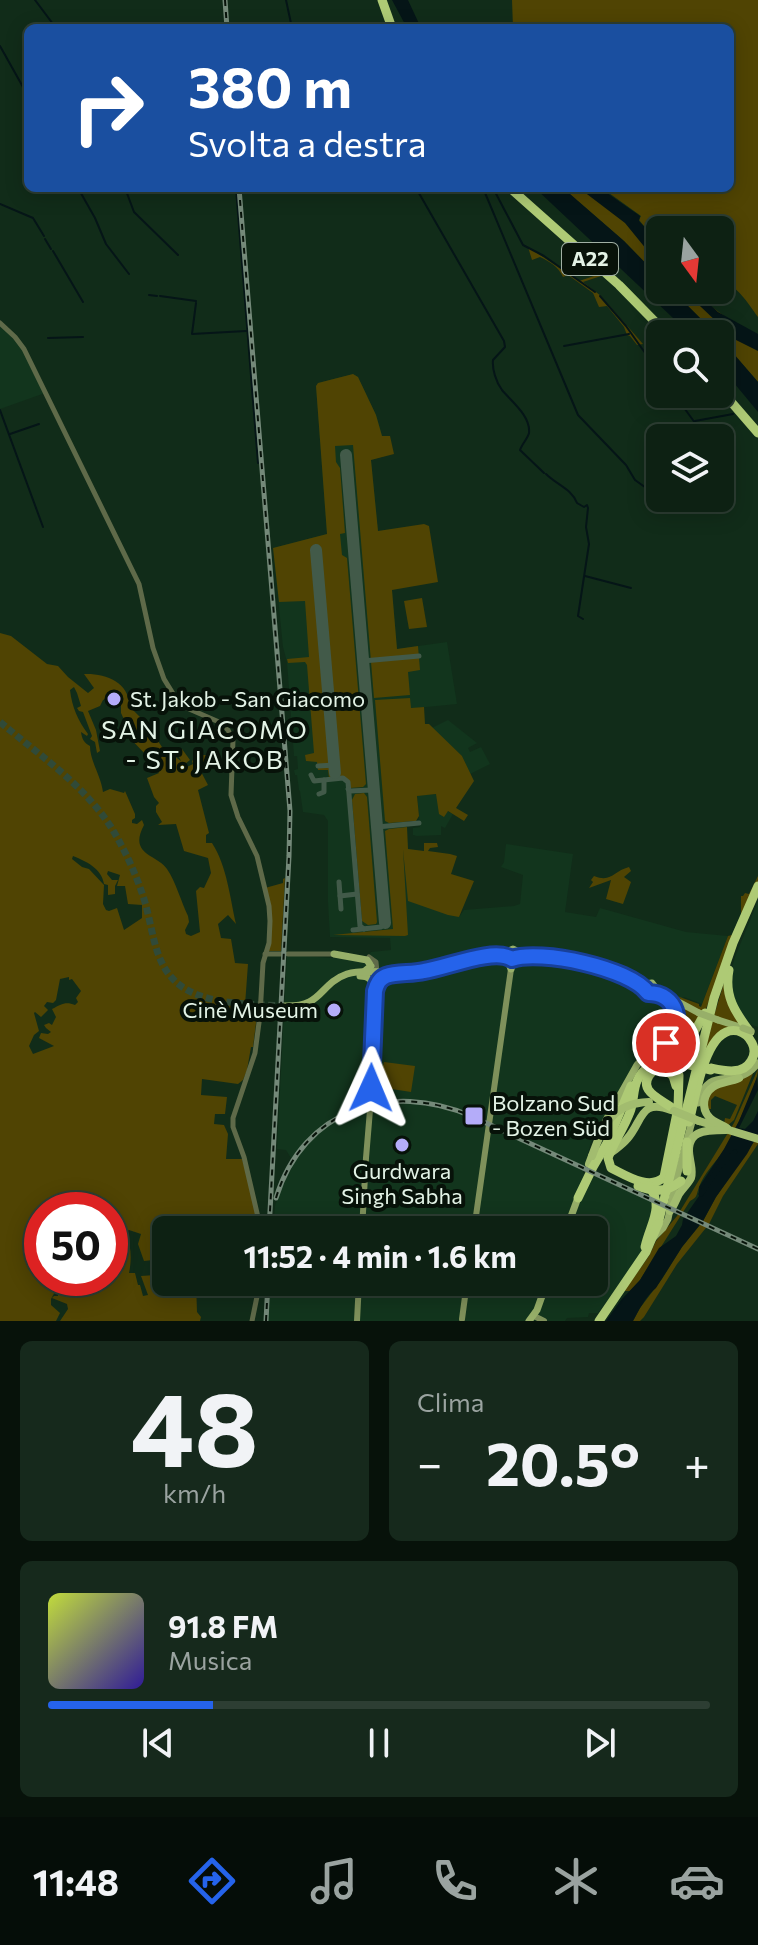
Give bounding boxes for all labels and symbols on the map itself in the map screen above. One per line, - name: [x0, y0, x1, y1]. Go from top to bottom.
- north arrow: [646, 216, 734, 304]
- road number: A22: [562, 243, 618, 275]
- place label: St. Jakob - San Giacomo: [130, 685, 365, 712]
- marker: St. Jakob - San Giacomo: [105, 690, 123, 708]
- district label: SAN GIACOMO - ST. JAKOB: [101, 713, 309, 774]
- place label: Cinè Museum: [182, 996, 318, 1023]
- marker: Cinè Museum: [325, 1001, 343, 1019]
- pin: [632, 1009, 700, 1077]
- position arrow: [329, 1046, 413, 1130]
- place label: Bolzano Sud - Bozen Süd: [492, 1089, 615, 1141]
- marker: Bolzano Sud - Bozen Süd: [463, 1105, 485, 1127]
- marker: Gurdwara Singh Sabha: [393, 1136, 411, 1154]
- place label: Gurdwara Singh Sabha: [341, 1157, 463, 1209]
- speed limit sign: 50: [24, 1192, 128, 1296]

